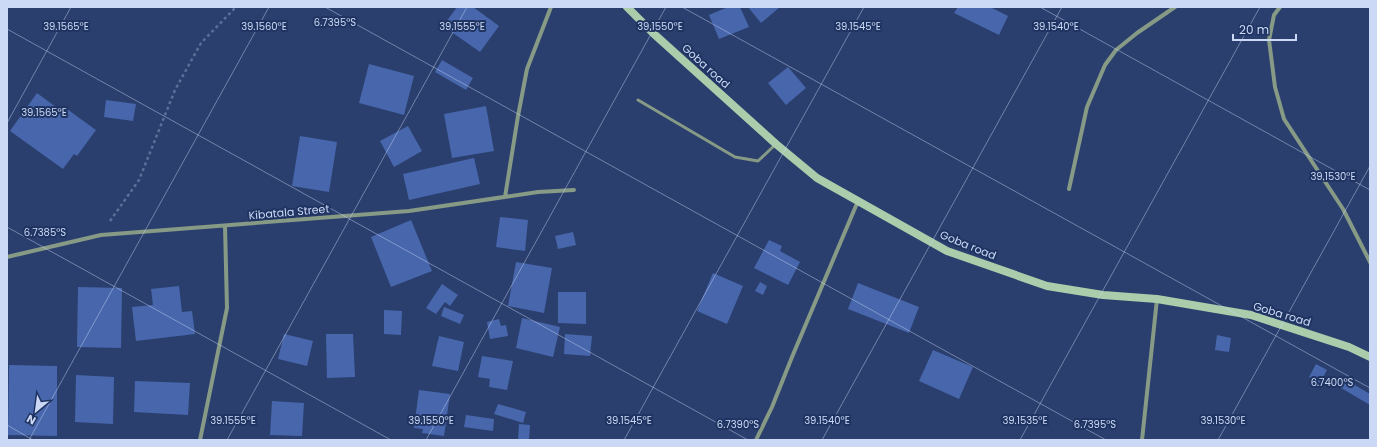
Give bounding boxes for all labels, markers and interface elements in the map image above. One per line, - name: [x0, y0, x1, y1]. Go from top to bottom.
- text: 6.7395°S: [314, 15, 356, 30]
- scale bar: [1233, 16, 1296, 42]
- text: 39.1565°E: [43, 19, 89, 34]
- text: 39.1560°E: [241, 19, 287, 34]
- text: 39.1555°E: [439, 19, 485, 34]
- text: 39.1550°E: [637, 19, 683, 34]
- text: 39.1545°E: [835, 19, 881, 34]
- text: 39.1540°E: [1033, 19, 1079, 34]
- text: 20 m: [1239, 21, 1269, 38]
- street label: Goba road: [679, 40, 733, 92]
- text: 39.1565°E: [21, 105, 67, 120]
- text: 39.1530°E: [1310, 169, 1356, 184]
- street label: Kibatala Street: [248, 201, 330, 223]
- text: 6.7385°S: [24, 225, 66, 240]
- street label: Goba road: [937, 226, 999, 264]
- street label: Goba road: [1251, 298, 1313, 330]
- text: 6.7400°S: [1311, 375, 1353, 390]
- north arrow: [16, 391, 56, 431]
- text: N: [24, 411, 39, 429]
- text: 39.1555°E: [210, 413, 256, 428]
- text: 39.1550°E: [408, 413, 454, 428]
- text: 39.1545°E: [606, 413, 652, 428]
- text: 39.1540°E: [804, 413, 850, 428]
- text: 39.1535°E: [1002, 413, 1048, 428]
- text: 39.1530°E: [1200, 413, 1246, 428]
- text: 6.7390°S: [717, 417, 759, 432]
- text: 6.7395°S: [1074, 417, 1116, 432]

